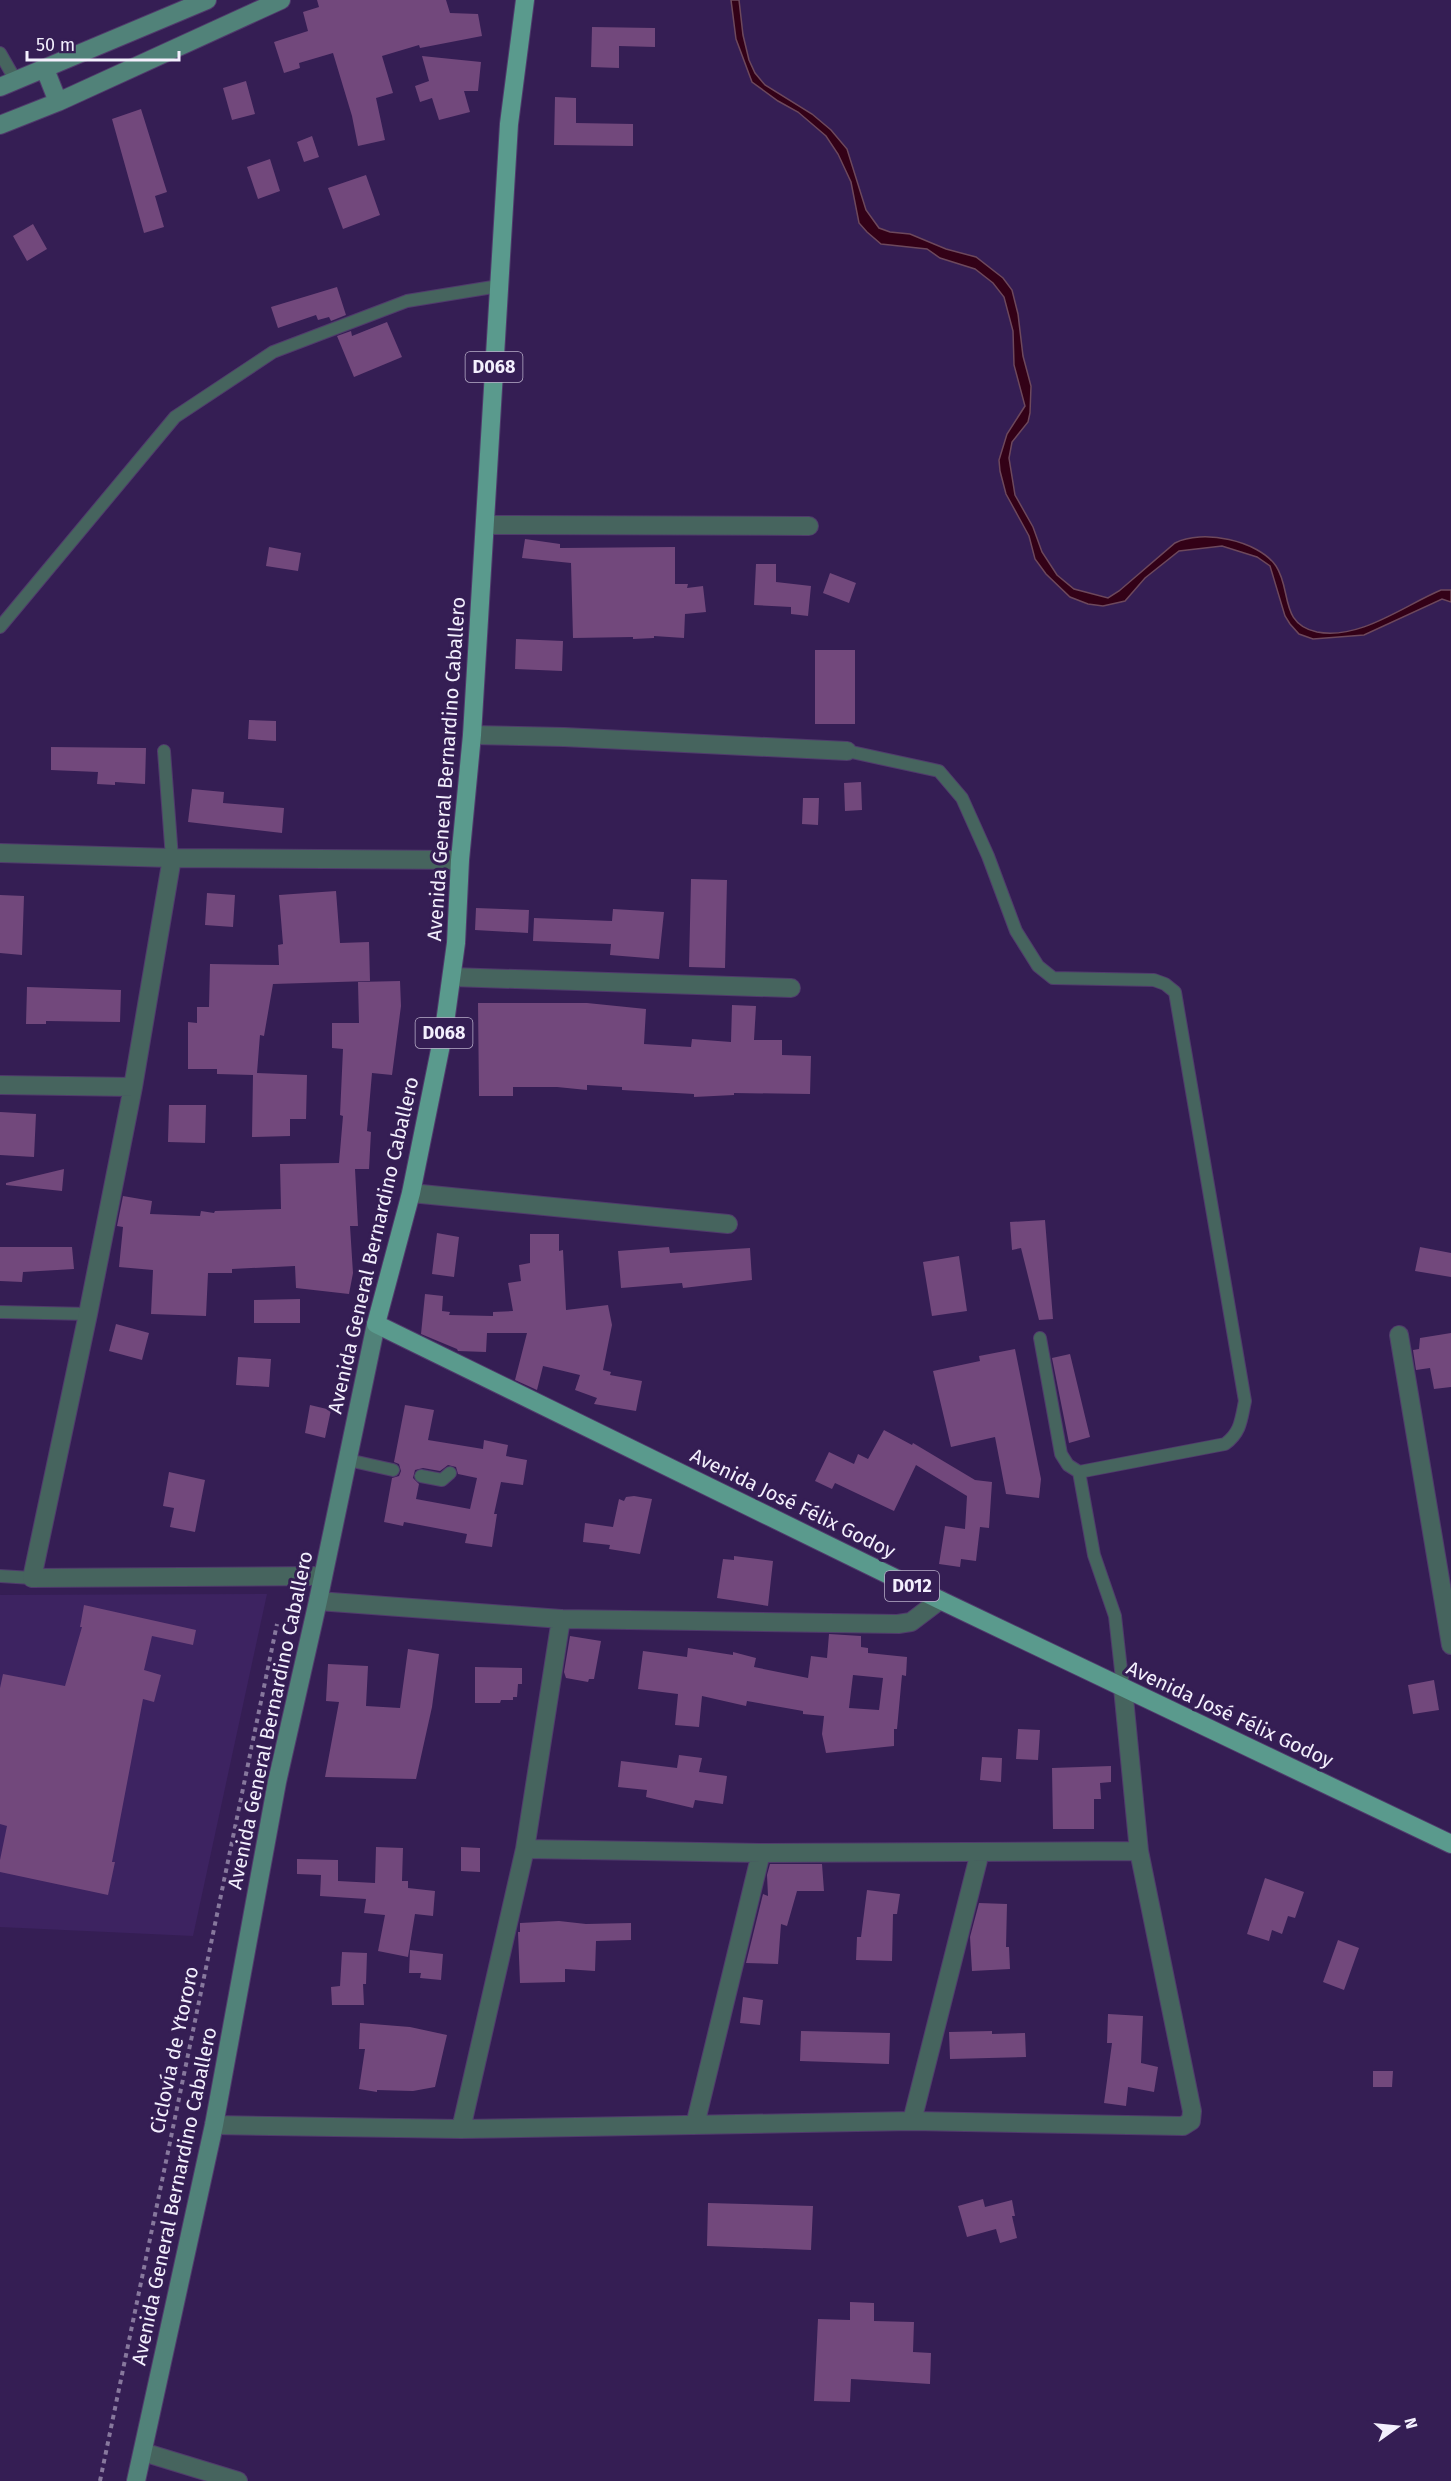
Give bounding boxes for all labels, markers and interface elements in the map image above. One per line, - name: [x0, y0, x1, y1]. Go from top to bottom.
- scale bar: [27, 24, 178, 62]
- text: 50 m: [36, 34, 75, 56]
- road number: D068: [466, 352, 522, 382]
- street label: Avenida General Bernardino Caballero: [422, 596, 470, 942]
- road number: D068: [416, 1018, 472, 1048]
- street label: Avenida General Bernardino Caballero: [323, 1074, 423, 1416]
- street label: Avenida José Félix Godoy: [687, 1443, 900, 1563]
- street label: Avenida General Bernardino Caballero: [222, 1549, 318, 1891]
- road number: D012: [885, 1571, 939, 1601]
- street label: Avenida José Félix Godoy: [1123, 1656, 1337, 1773]
- street label: Ciclovía de Ytororo: [145, 1964, 203, 2136]
- street label: Avenida General Bernardino Caballero: [126, 2025, 222, 2367]
- north arrow: [1367, 2397, 1427, 2457]
- text: N: [1400, 2416, 1422, 2431]

